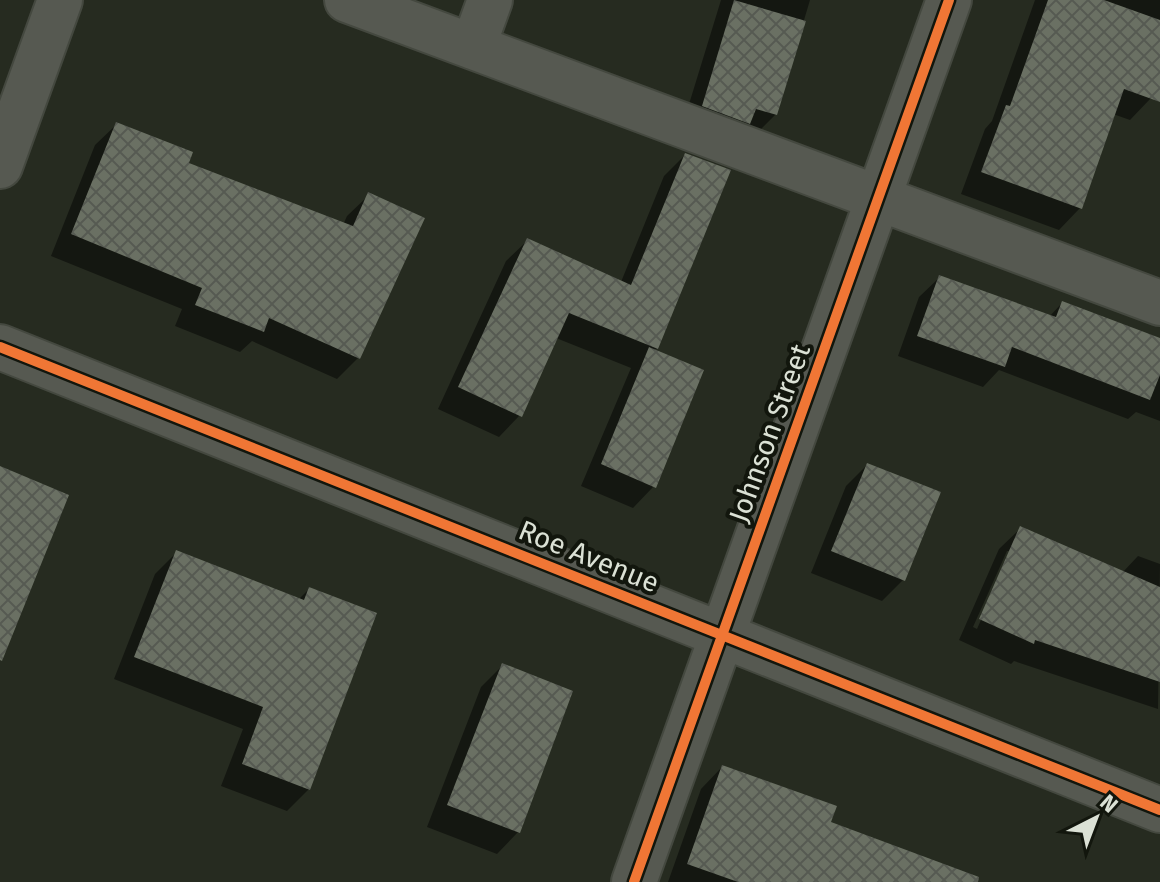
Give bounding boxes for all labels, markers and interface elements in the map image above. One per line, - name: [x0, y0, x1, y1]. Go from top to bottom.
- street label: Johnson Street: [722, 339, 817, 527]
- street label: Roe Avenue: [514, 513, 664, 600]
- north arrow: [1056, 778, 1136, 858]
- text: N: [1095, 789, 1124, 818]

